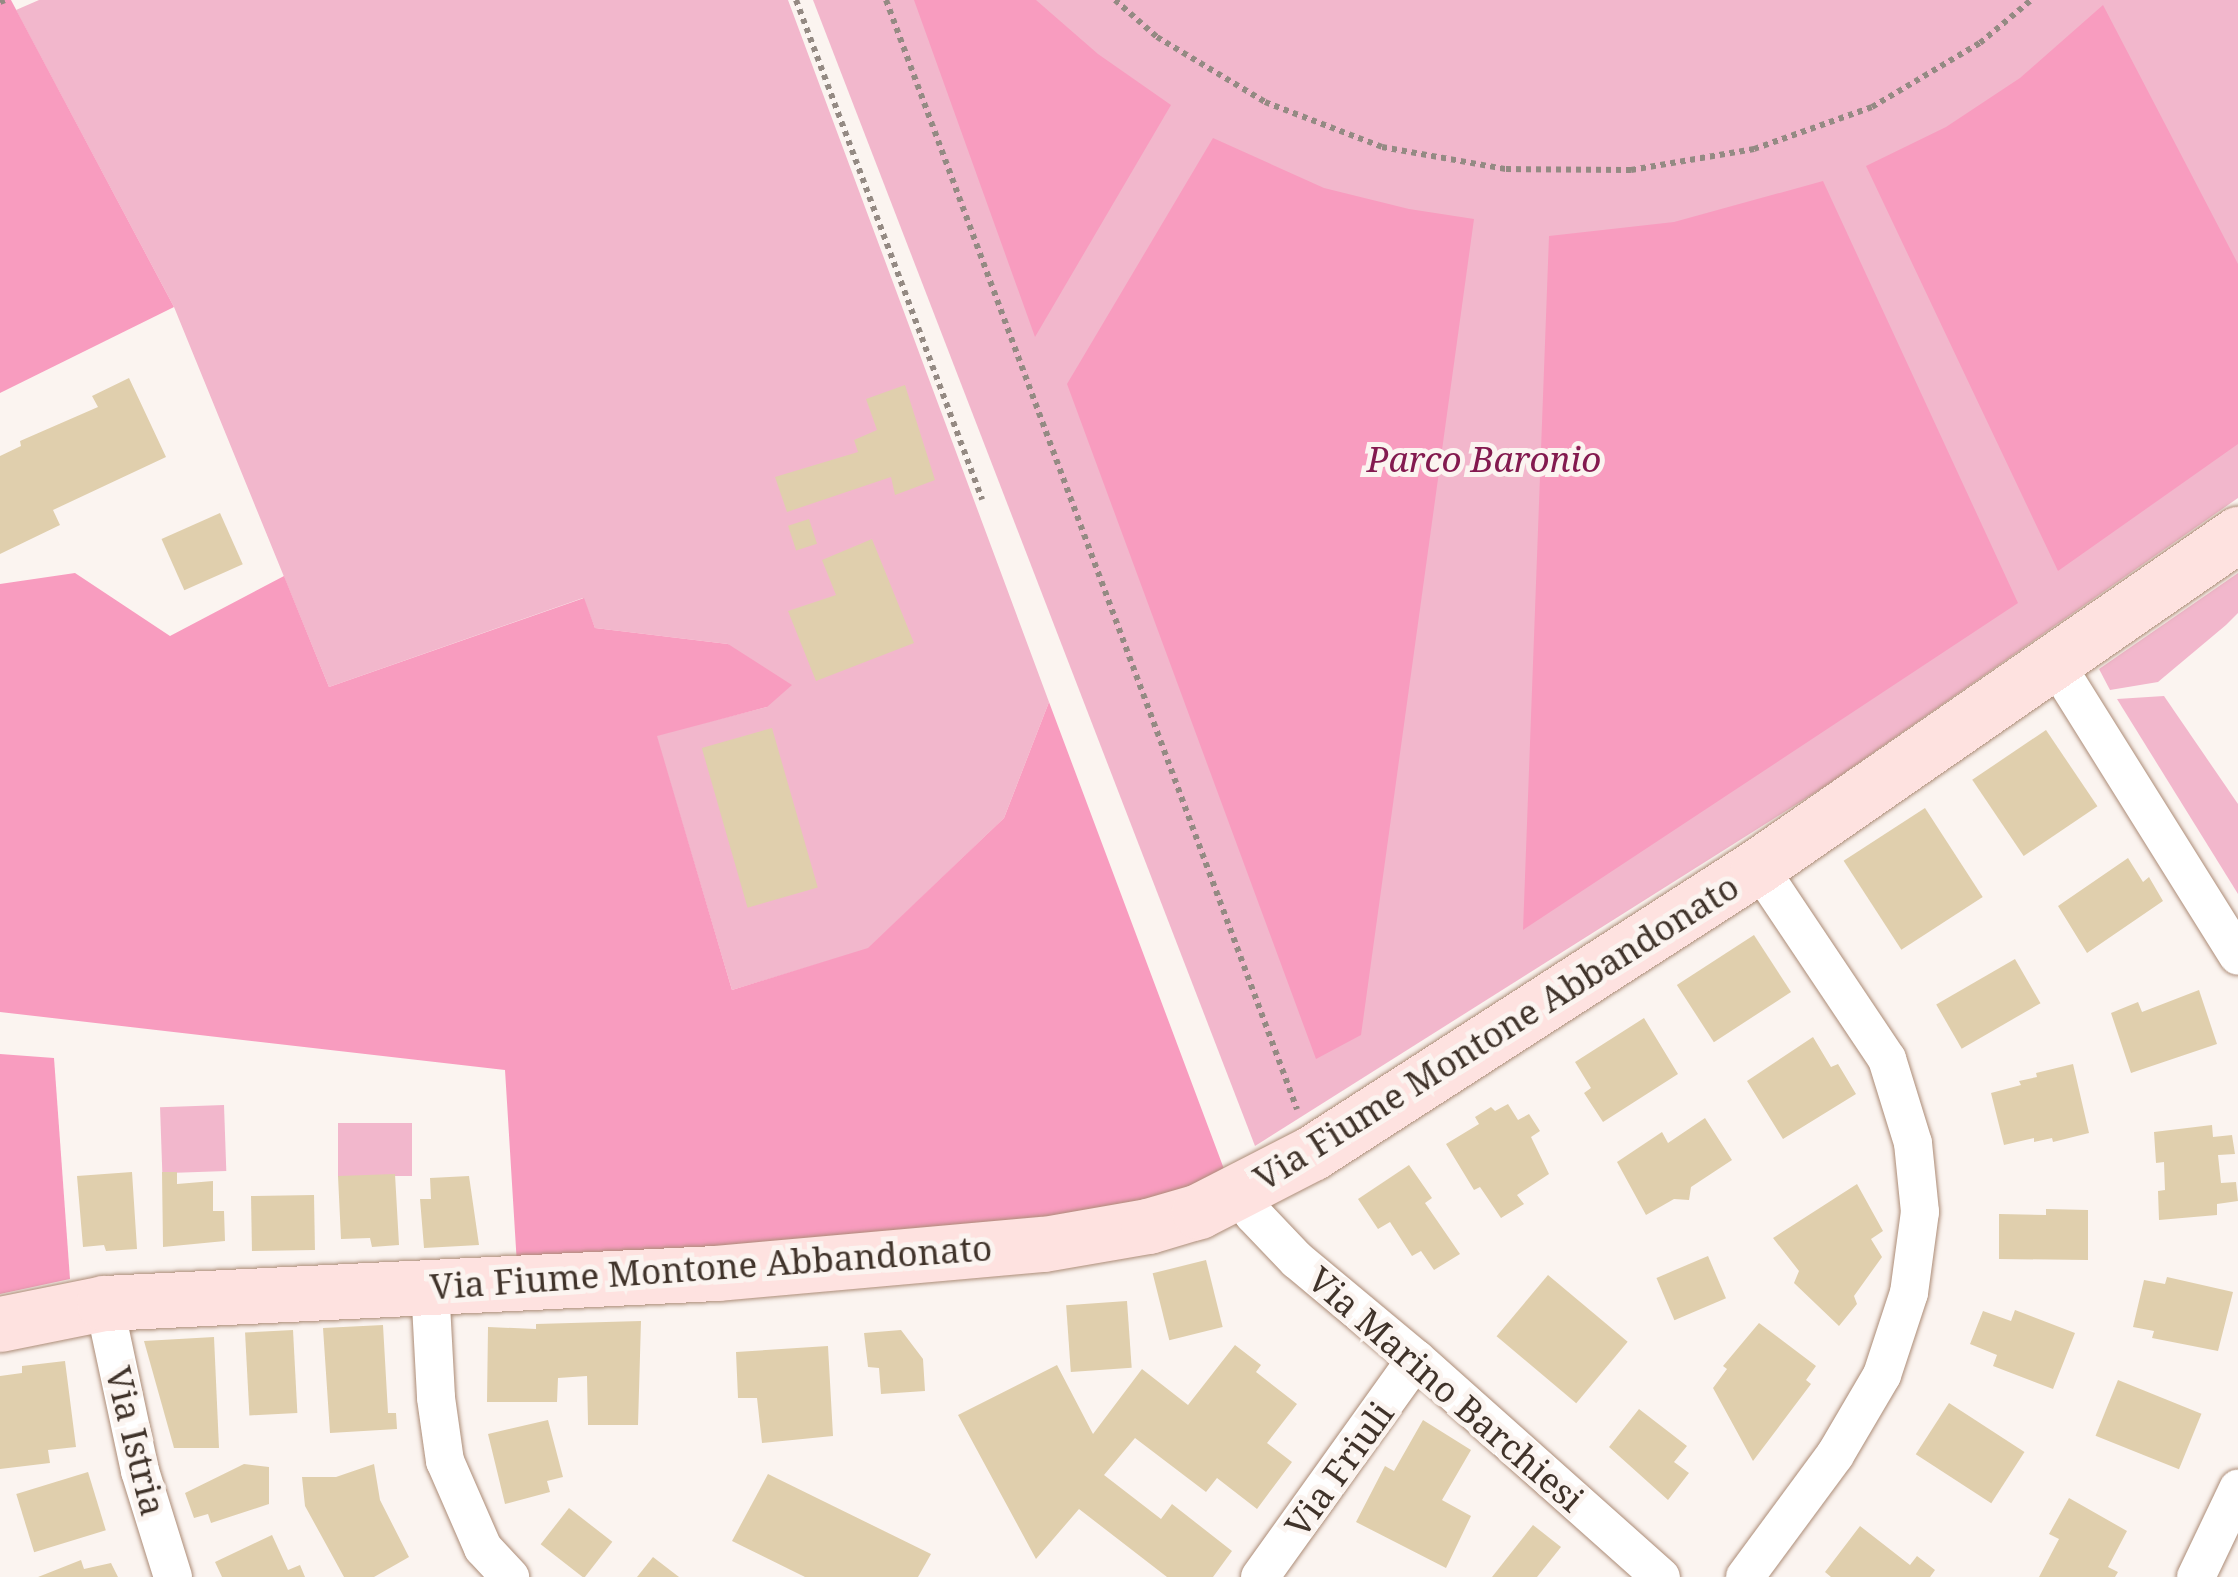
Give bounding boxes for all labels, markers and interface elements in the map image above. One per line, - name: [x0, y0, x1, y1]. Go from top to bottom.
- park label: Parco Baronio: [1367, 438, 1601, 480]
- street label: Via Fiume Montone Abbandonato: [1246, 865, 1746, 1199]
- street label: Via Fiume Montone Abbandonato: [428, 1226, 994, 1308]
- street label: Via Marino Barchiesi: [1300, 1258, 1592, 1520]
- street label: Via Istria: [97, 1362, 175, 1520]
- street label: Via Friuli: [1276, 1393, 1402, 1545]

